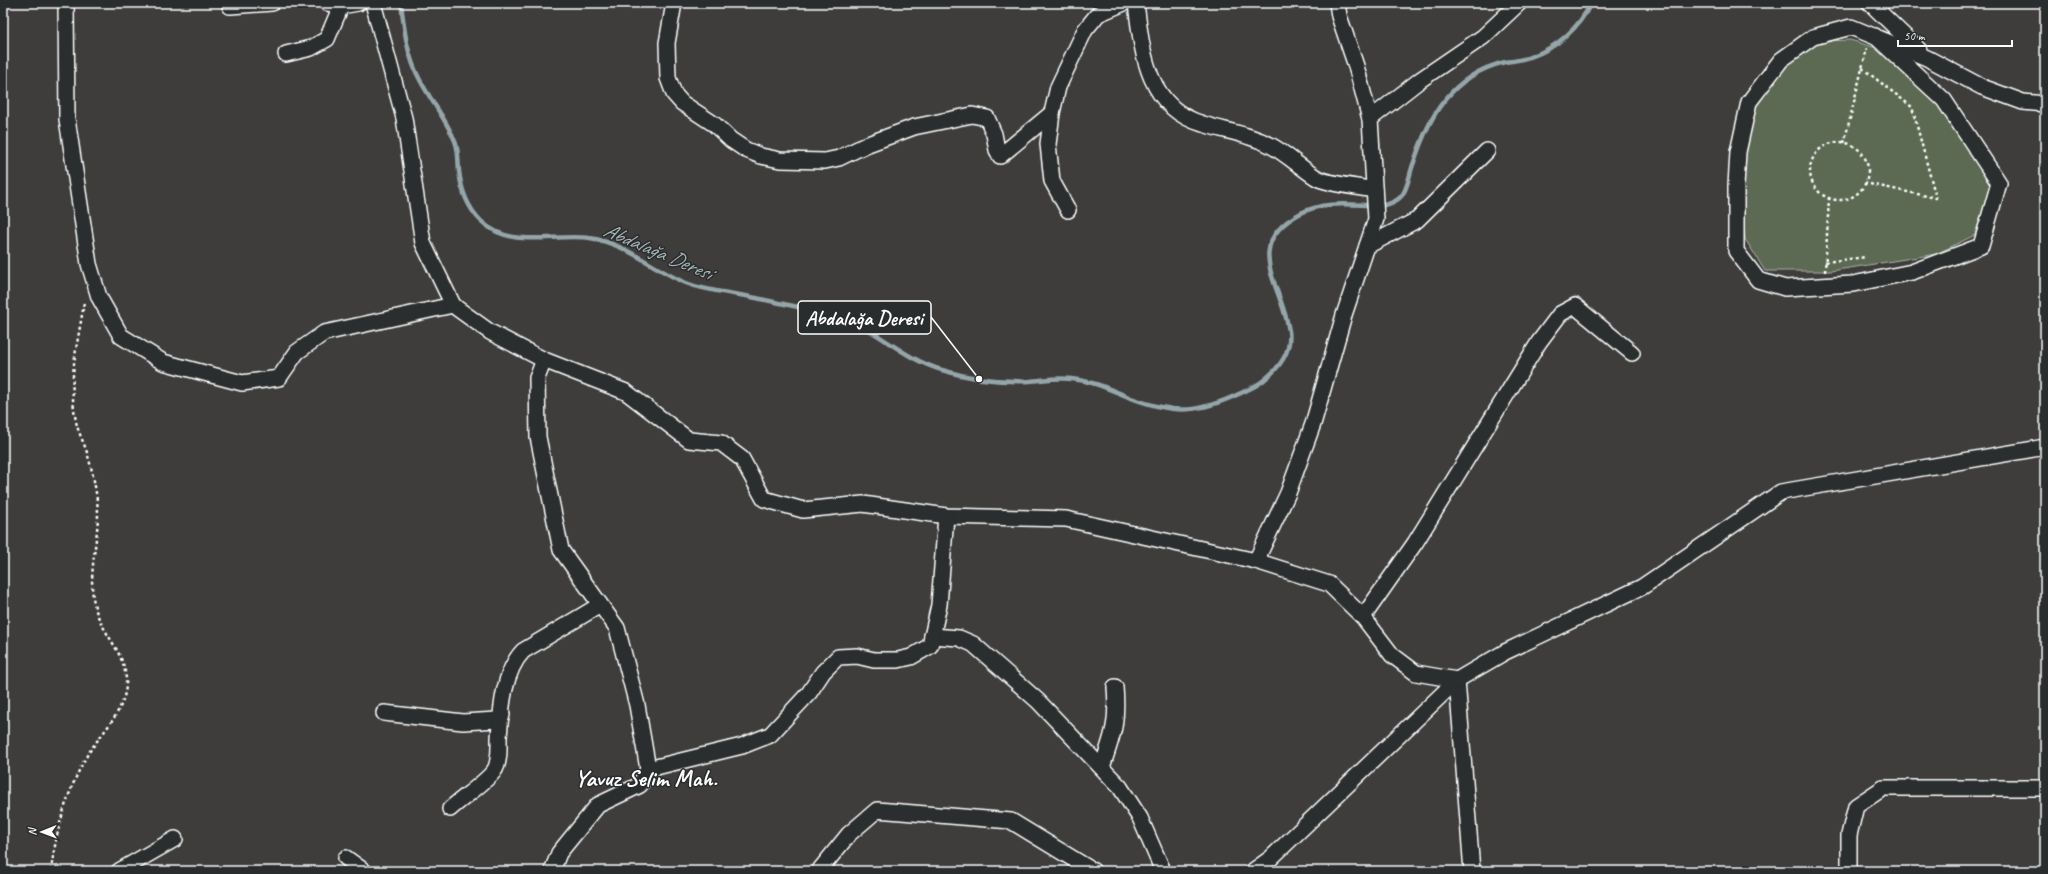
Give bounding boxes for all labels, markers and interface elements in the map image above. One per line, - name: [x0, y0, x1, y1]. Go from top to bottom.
- scale bar: [1898, 22, 2012, 48]
- text: 50 m: [1904, 28, 1926, 44]
- water label: Abdalağa Deresi: [600, 217, 721, 287]
- callout: Abdalağa Deresi: [798, 301, 931, 334]
- text: Abdalağa Deresi: [805, 305, 926, 331]
- district label: Yavuz Selim Mah.: [575, 763, 718, 793]
- north arrow: [22, 812, 62, 852]
- text: N: [25, 826, 39, 836]

